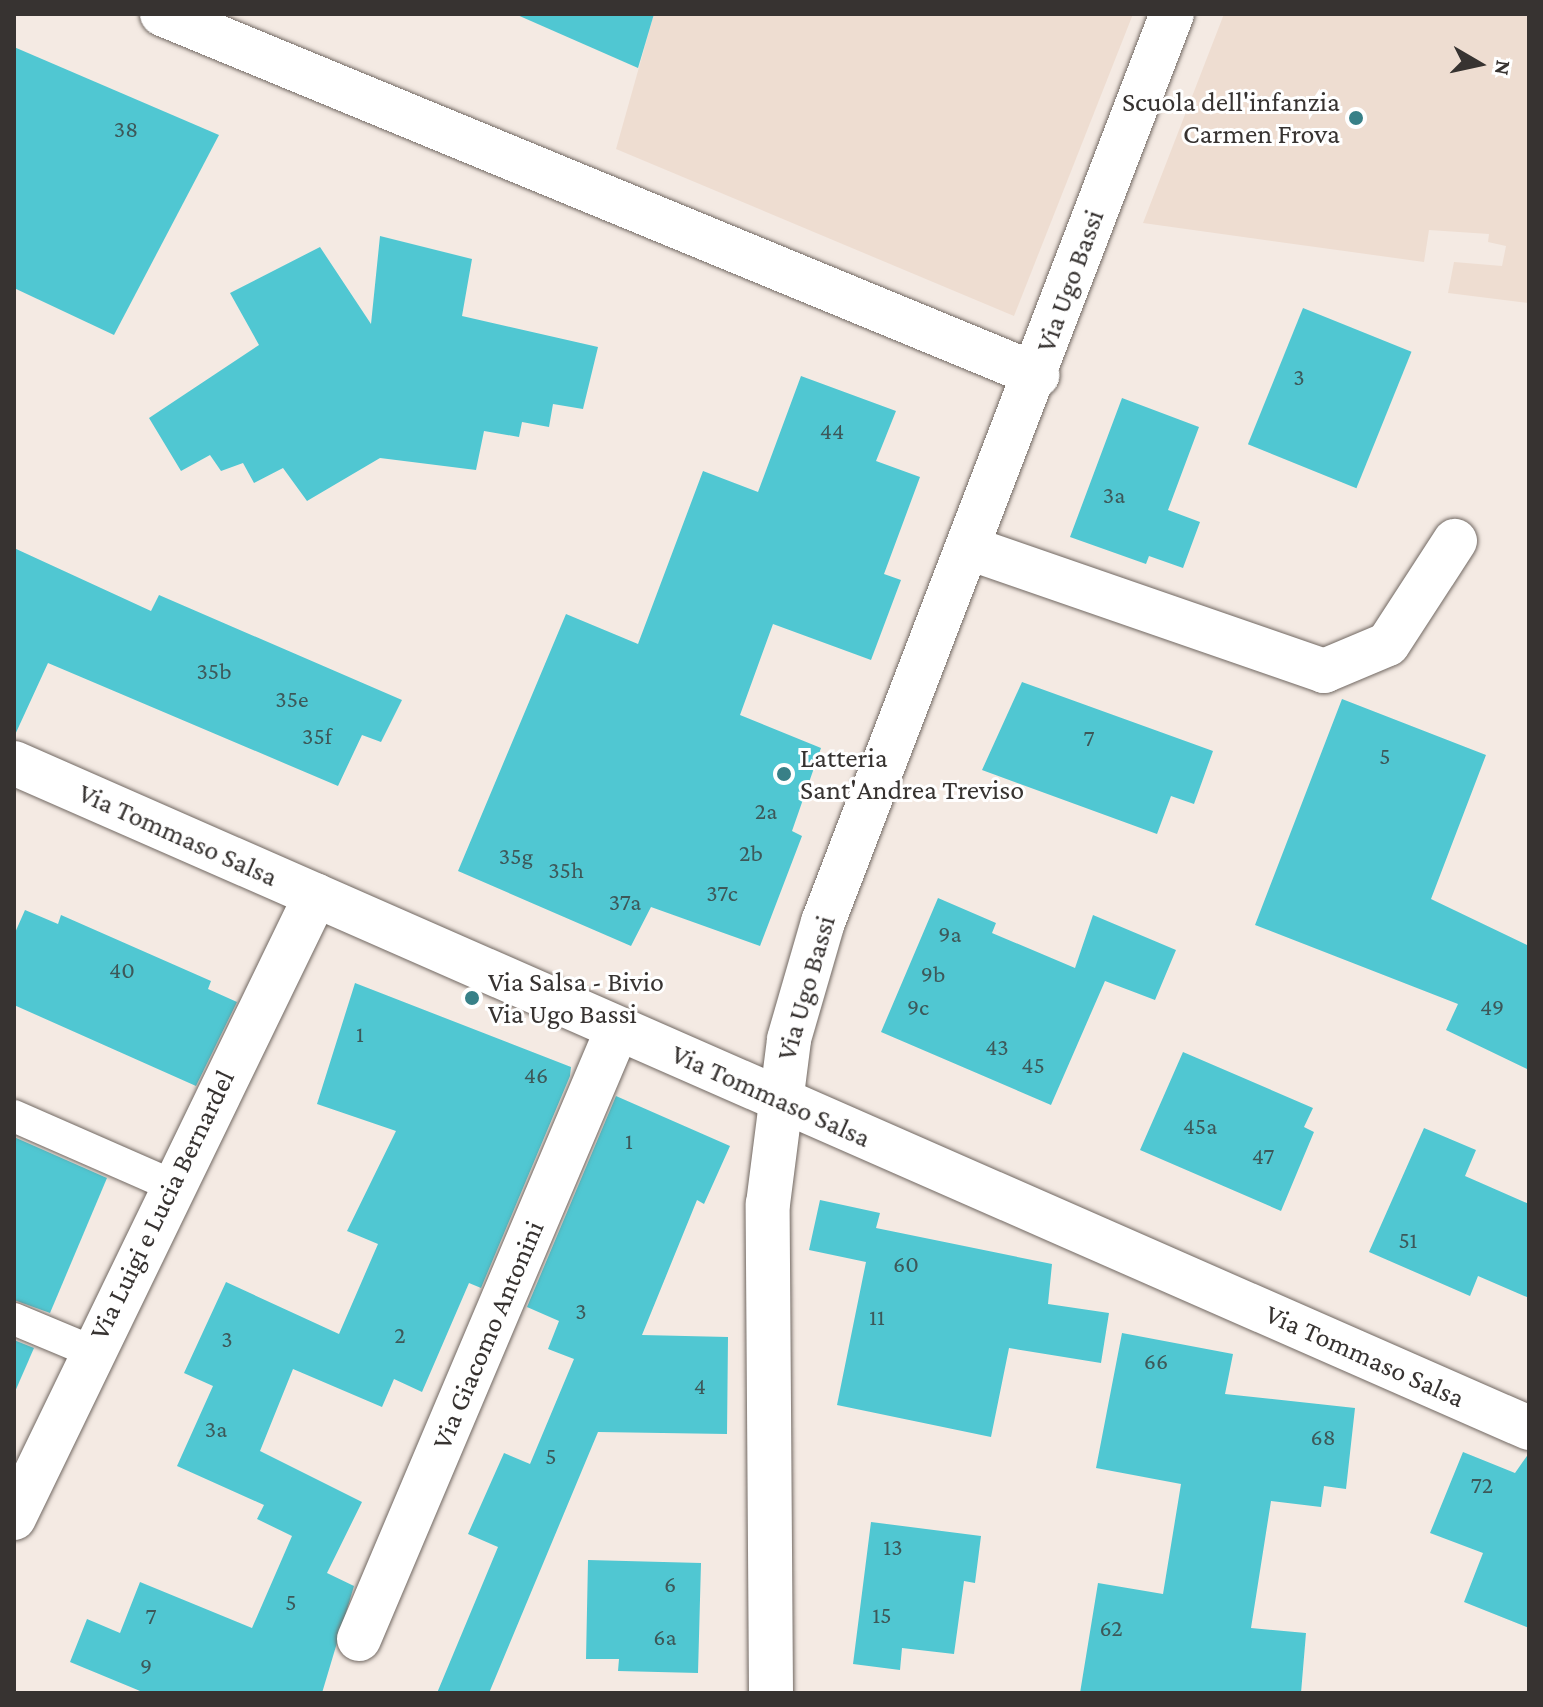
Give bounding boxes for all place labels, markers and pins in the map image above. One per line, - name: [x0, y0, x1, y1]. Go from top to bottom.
- place label: Scuola dell'infanzia Carmen Frova: [1122, 85, 1340, 151]
- marker: Scuola dell'infanzia Carmen Frova: [1347, 109, 1365, 127]
- place label: Latteria Sant'Andrea Treviso: [800, 741, 1024, 807]
- marker: Latteria Sant'Andrea Treviso: [775, 765, 793, 783]
- place label: Via Salsa - Bivio Via Ugo Bassi: [488, 965, 664, 1031]
- marker: Via Salsa - Bivio Via Ugo Bassi: [463, 989, 481, 1007]

